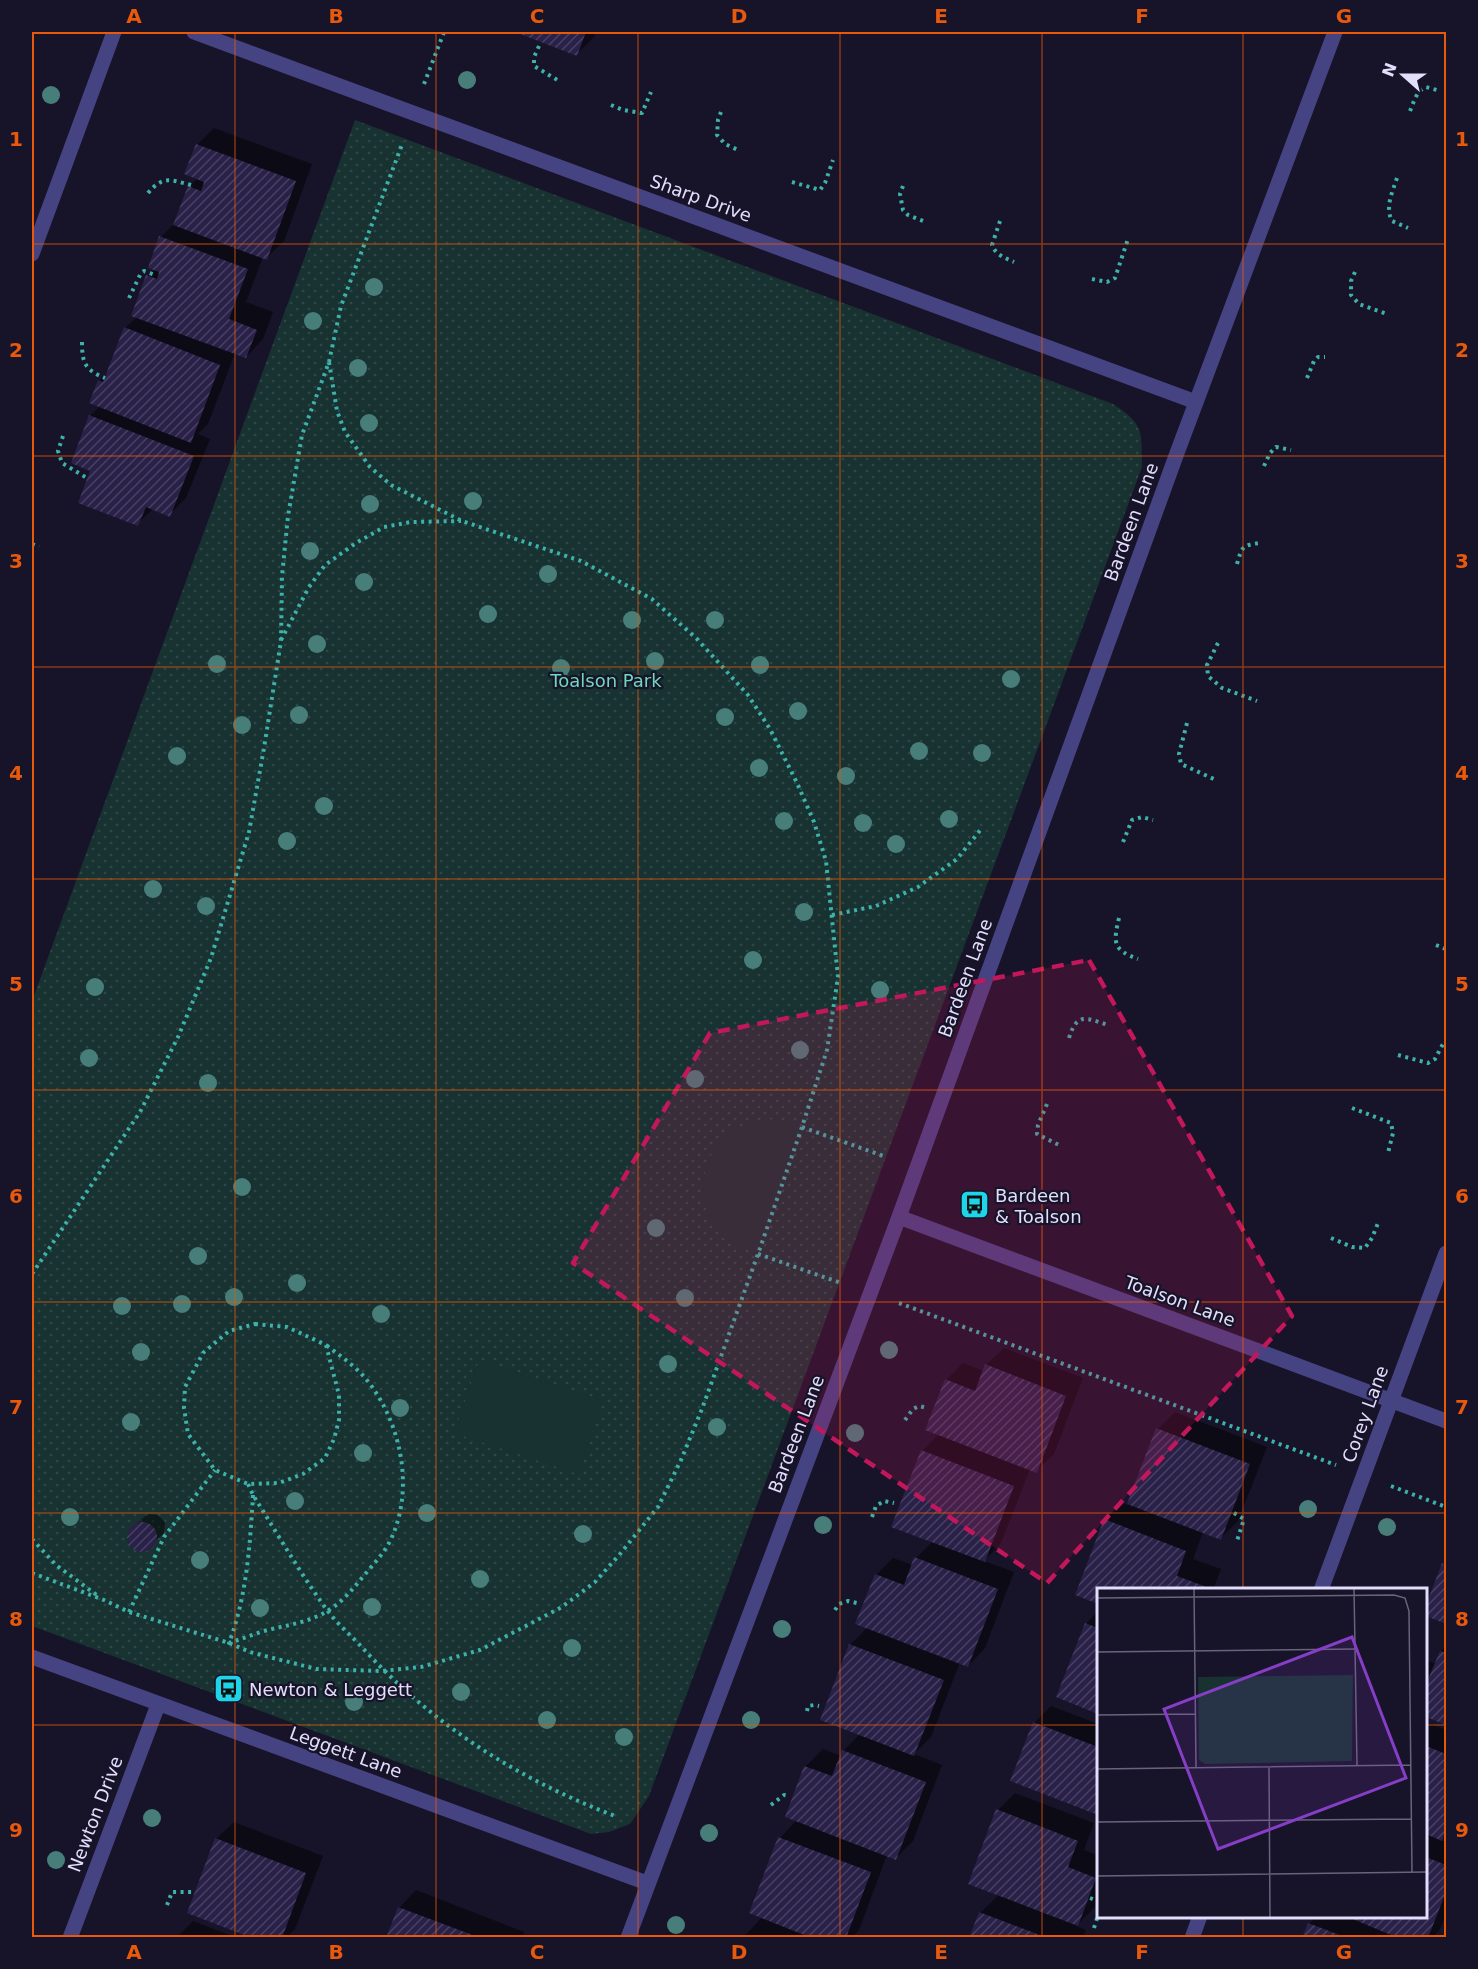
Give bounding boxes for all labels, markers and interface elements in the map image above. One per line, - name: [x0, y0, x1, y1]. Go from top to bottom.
- text: A: [126, 4, 142, 28]
- text: B: [328, 4, 344, 28]
- text: C: [530, 4, 544, 28]
- text: D: [731, 4, 747, 28]
- text: E: [934, 4, 948, 28]
- text: F: [1135, 4, 1149, 28]
- text: G: [1336, 4, 1352, 28]
- north arrow: [1373, 45, 1433, 105]
- text: N: [1378, 60, 1401, 79]
- text: 1: [9, 127, 23, 151]
- text: 1: [1455, 127, 1469, 151]
- street label: Sharp Drive: [647, 170, 755, 226]
- text: 2: [9, 338, 23, 362]
- text: 2: [1455, 338, 1469, 362]
- street label: Bardeen Lane: [1100, 460, 1162, 584]
- text: 3: [9, 549, 23, 573]
- text: 3: [1455, 549, 1469, 573]
- park label: Toalson Park: [549, 670, 662, 691]
- text: 4: [9, 761, 23, 785]
- text: 4: [1455, 761, 1469, 785]
- street label: Bardeen Lane: [934, 916, 996, 1040]
- text: 5: [9, 972, 23, 996]
- text: 5: [1455, 972, 1469, 996]
- text: 6: [9, 1184, 23, 1208]
- text: 6: [1455, 1184, 1469, 1208]
- place label: Bardeen & Toalson: [995, 1185, 1082, 1227]
- bus stop icon: Bardeen & Toalson: [958, 1189, 990, 1221]
- street label: Toalson Lane: [1121, 1271, 1238, 1331]
- street label: Corey Lane: [1338, 1363, 1392, 1465]
- street label: Bardeen Lane: [764, 1372, 828, 1496]
- text: 7: [9, 1395, 23, 1419]
- text: 7: [1455, 1395, 1469, 1419]
- inset map: [1097, 1588, 1427, 1918]
- text: 8: [9, 1607, 23, 1631]
- text: 8: [1455, 1607, 1469, 1631]
- bus stop icon: Newton & Leggett: [212, 1673, 244, 1705]
- place label: Newton & Leggett: [249, 1679, 412, 1700]
- street label: Leggett Lane: [287, 1722, 405, 1782]
- street label: Newton Drive: [63, 1753, 127, 1875]
- text: 9: [9, 1818, 23, 1842]
- text: 9: [1455, 1818, 1469, 1842]
- text: A: [126, 1940, 142, 1964]
- text: B: [328, 1940, 344, 1964]
- text: C: [530, 1940, 544, 1964]
- text: D: [731, 1940, 747, 1964]
- text: E: [934, 1940, 948, 1964]
- text: F: [1135, 1940, 1149, 1964]
- text: G: [1336, 1940, 1352, 1964]

